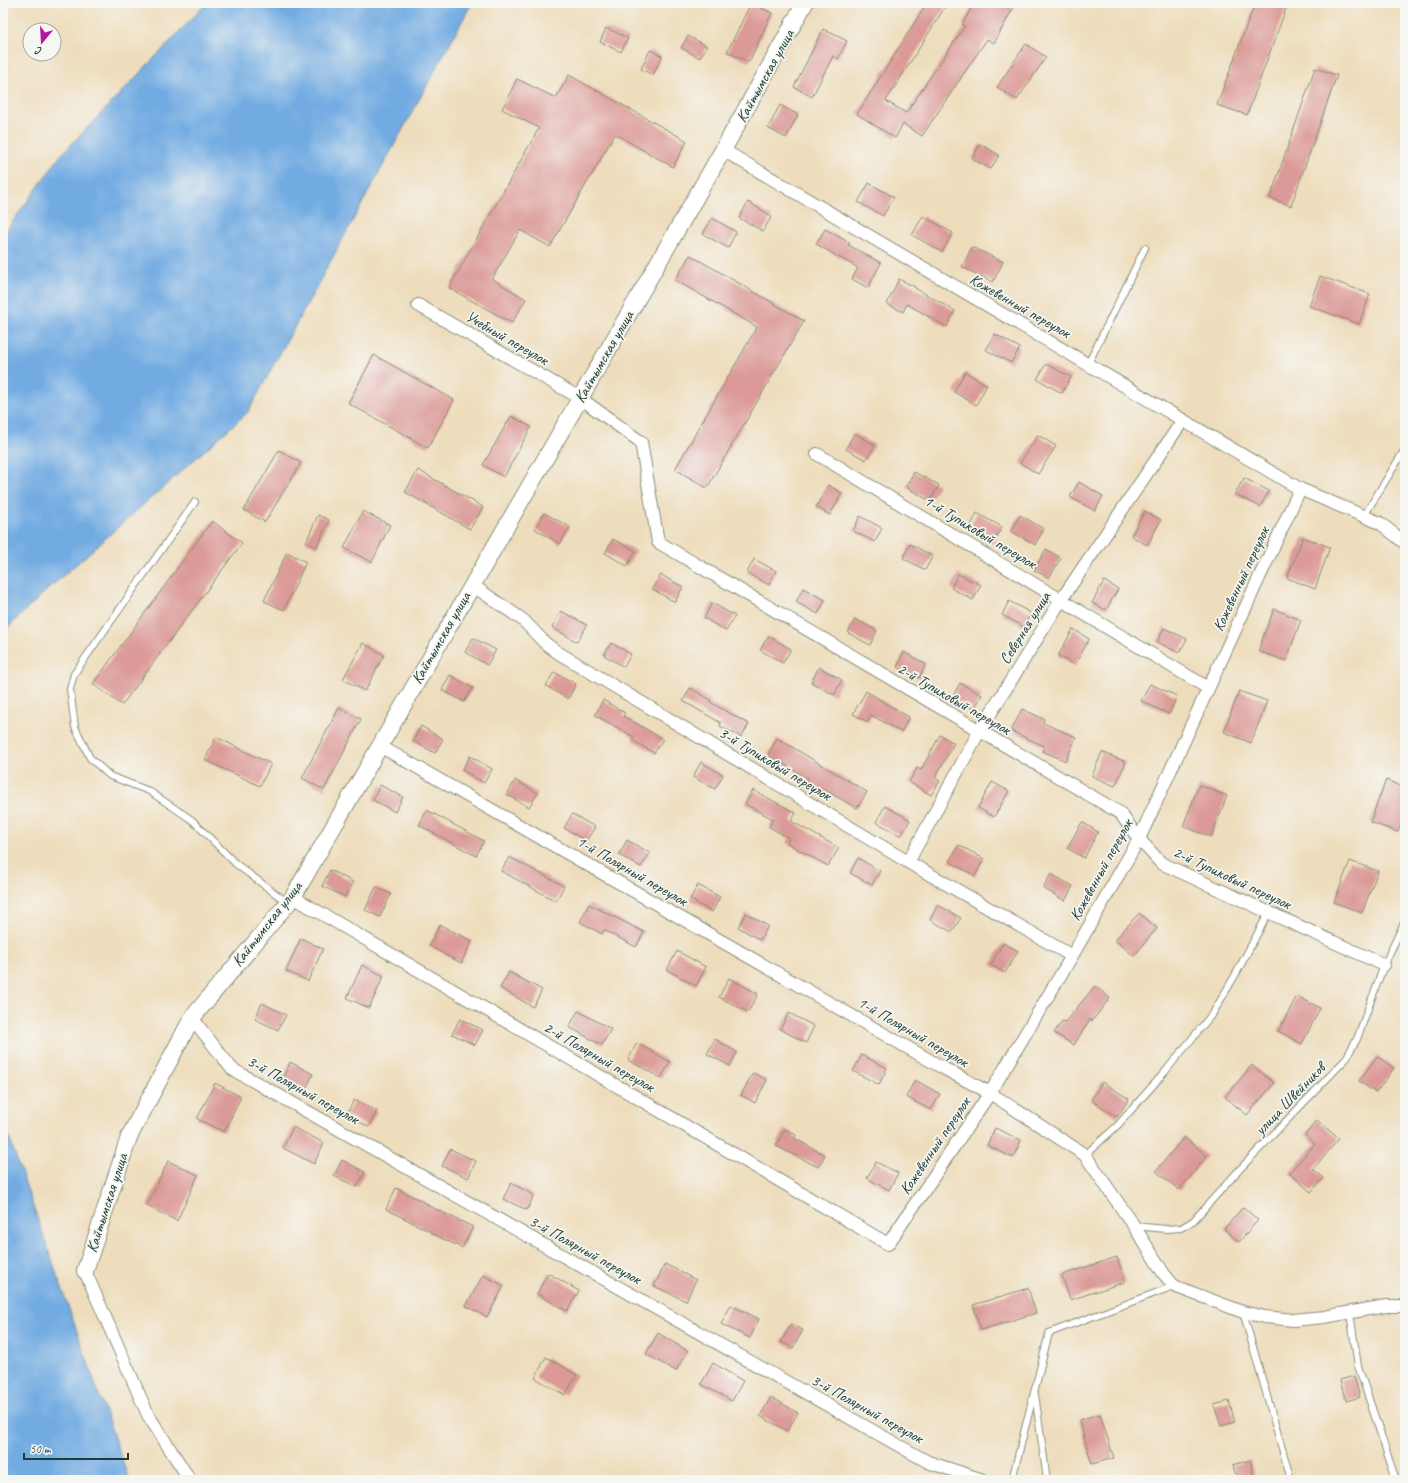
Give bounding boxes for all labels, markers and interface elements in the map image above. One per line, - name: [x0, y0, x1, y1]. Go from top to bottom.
- north arrow: [22, 22, 62, 62]
- street label: Кайтымская улица: [731, 25, 799, 126]
- text: С: [33, 44, 44, 59]
- street label: Кожевенный переулок: [966, 269, 1076, 344]
- street label: Учебный переулок: [462, 306, 554, 371]
- street label: Кайтымская улица: [570, 306, 639, 407]
- street label: 1-й Тупиковый переулок: [920, 491, 1042, 574]
- street label: Кожевенный переулок: [1208, 522, 1275, 634]
- street label: Кайтымская улица: [407, 587, 476, 688]
- street label: Северная улица: [995, 587, 1056, 668]
- street label: 2-й Тупиковый переулок: [894, 658, 1016, 741]
- street label: 3-й Тупиковый переулок: [715, 723, 837, 806]
- street label: Кожевенный переулок: [1065, 814, 1138, 924]
- street label: 1-й Полярный переулок: [573, 831, 693, 912]
- street label: 2-й Тупиковый переулок: [1170, 842, 1296, 915]
- street label: Кайтымская улица: [227, 876, 307, 971]
- street label: 1-й Полярный переулок: [854, 992, 974, 1073]
- street label: 2-й Полярный переулок: [540, 1017, 660, 1098]
- street label: 3-й Полярный переулок: [244, 1051, 364, 1130]
- street label: улица Швейников: [1250, 1056, 1332, 1140]
- street label: Кожевенный переулок: [895, 1092, 976, 1198]
- street label: Кайтымская улица: [82, 1150, 133, 1255]
- street label: 3-й Полярный переулок: [526, 1211, 646, 1290]
- street label: 3-й Полярный переулок: [808, 1370, 928, 1449]
- scale bar: [24, 1435, 128, 1461]
- text: 50 m: [30, 1441, 52, 1457]

